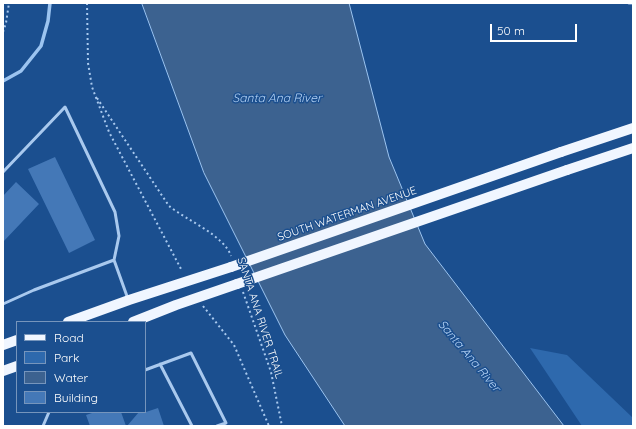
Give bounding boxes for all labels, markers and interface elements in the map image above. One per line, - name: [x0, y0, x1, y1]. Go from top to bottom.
- scale bar: [492, 16, 579, 42]
- text: 50 m: [497, 23, 525, 38]
- water label: Santa Ana River: [232, 91, 322, 105]
- street label: SOUTH WATERMAN AVENUE: [276, 184, 418, 244]
- street label: SANTA ANA RIVER TRAIL: [234, 256, 286, 380]
- water label: Santa Ana River: [435, 317, 503, 395]
- legend: [16, 321, 146, 413]
- text: Road: [54, 330, 84, 345]
- text: Park: [54, 350, 79, 365]
- text: Water: [54, 370, 88, 385]
- text: Building: [54, 390, 98, 405]

